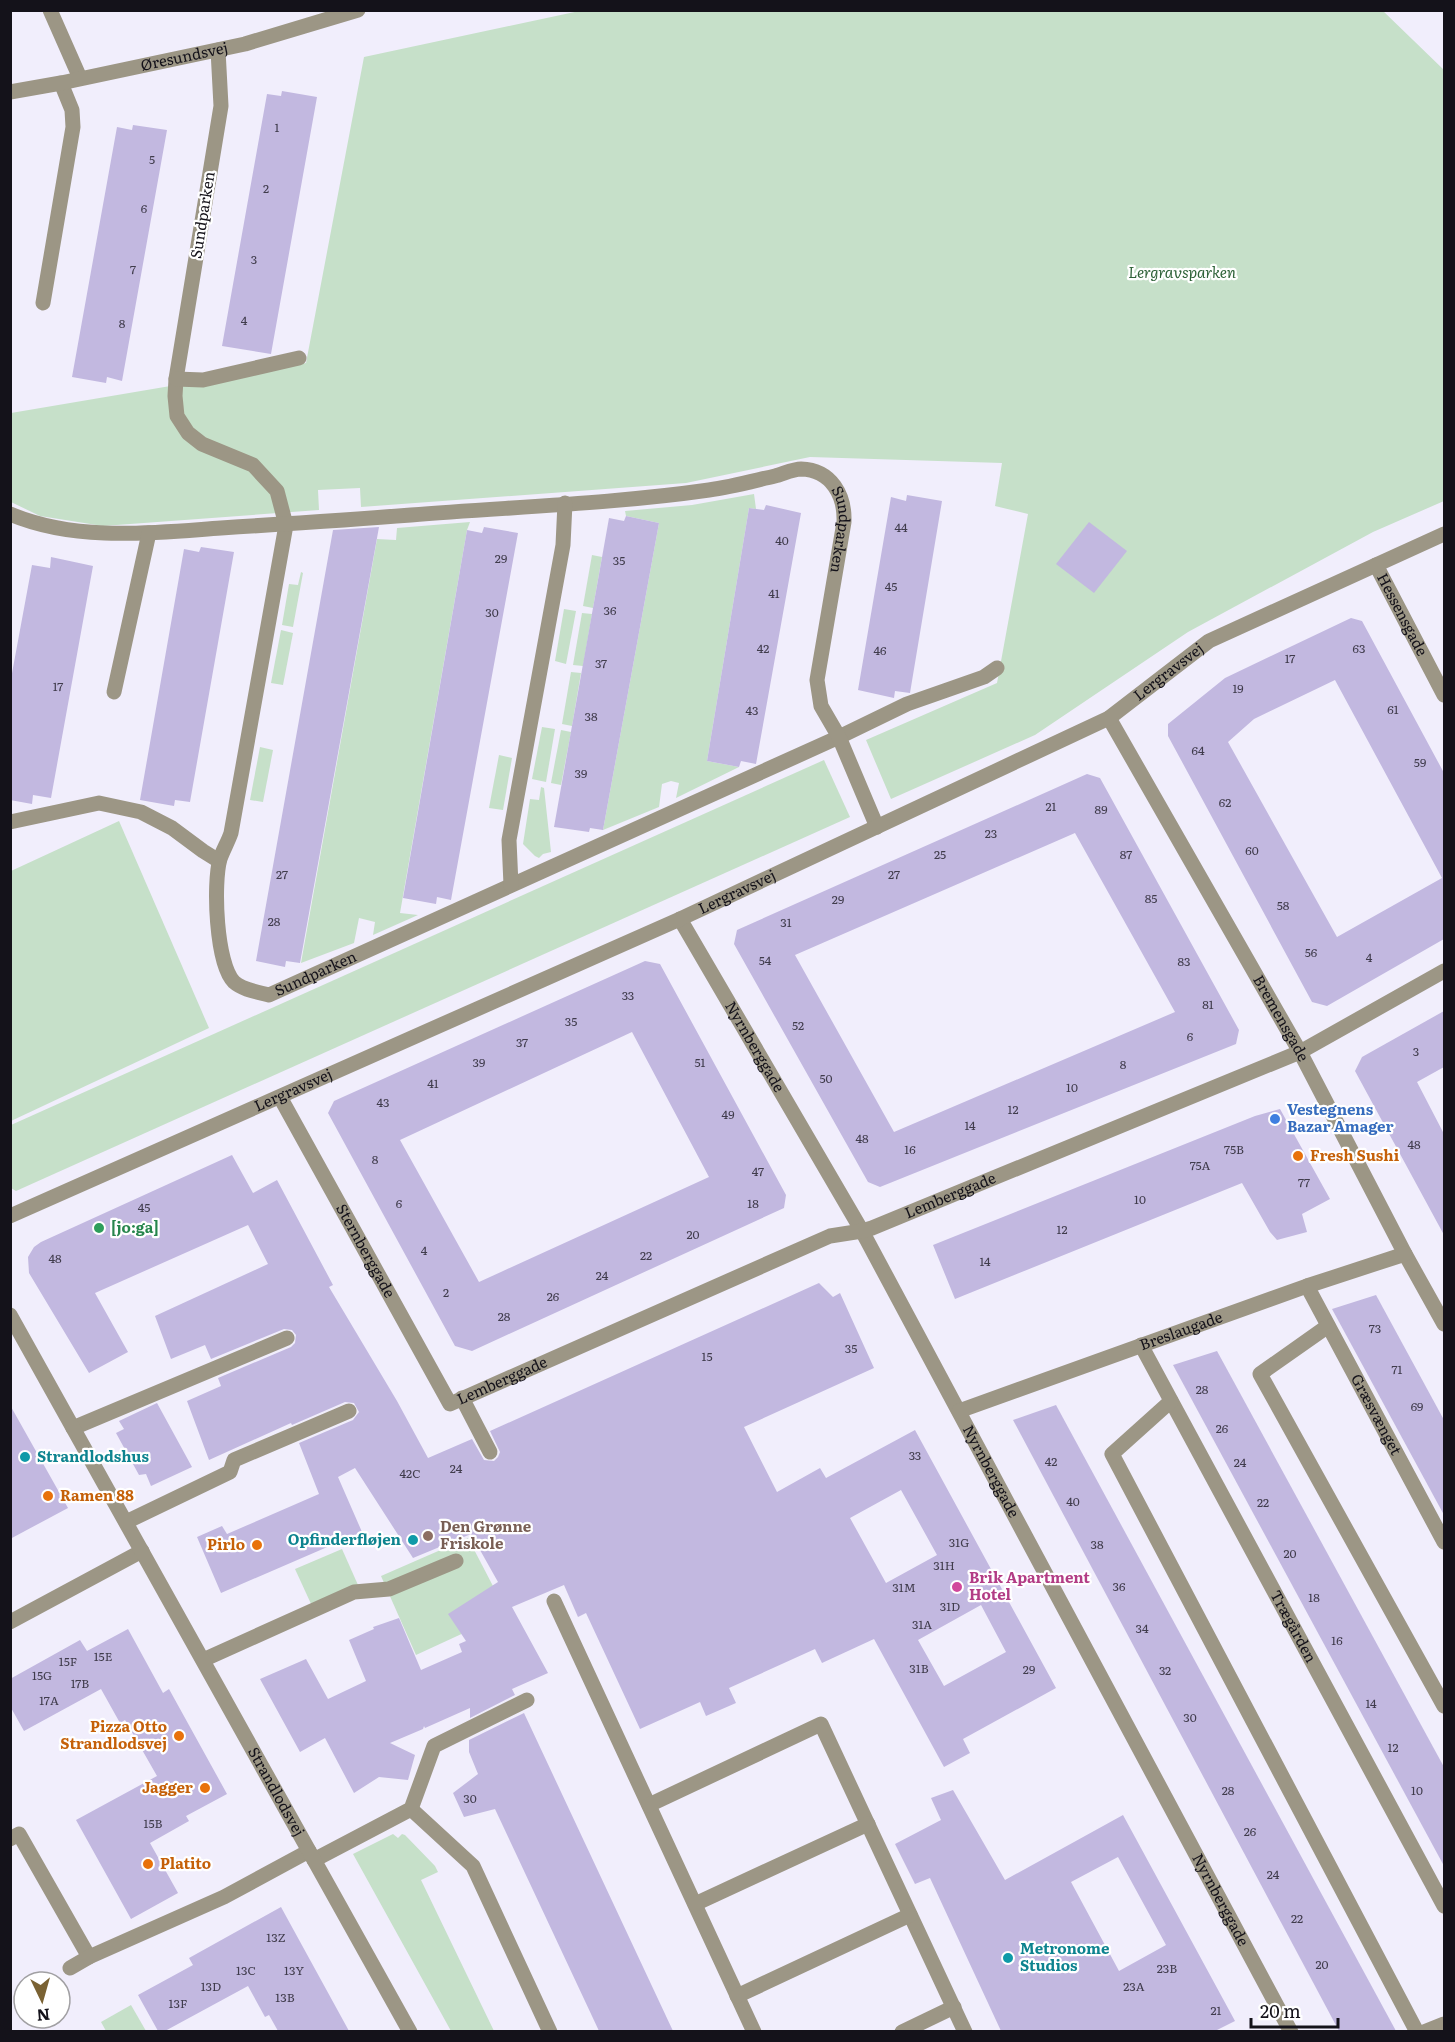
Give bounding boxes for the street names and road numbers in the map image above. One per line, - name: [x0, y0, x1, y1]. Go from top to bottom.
- street label: Øresundsvej: [138, 35, 230, 76]
- street label: Sundparken: [183, 170, 220, 260]
- street label: Sundparken: [825, 481, 857, 575]
- street label: Hessensgade: [1372, 568, 1435, 660]
- street label: Lergravsvej: [1128, 636, 1208, 705]
- street label: Lergravsvej: [694, 863, 779, 919]
- street label: Sundparken: [270, 944, 360, 1001]
- street label: Bremensgade: [1248, 970, 1316, 1065]
- street label: Nyrnberggade: [720, 996, 792, 1096]
- street label: Lergravsvej: [250, 1062, 336, 1116]
- street label: Lemberggade: [901, 1165, 999, 1223]
- street label: Sternberggade: [331, 1199, 402, 1302]
- street label: Breslaugade: [1136, 1304, 1225, 1355]
- street label: Lemberggade: [453, 1349, 551, 1410]
- street label: Græsvænget: [1346, 1369, 1408, 1459]
- street label: Nyrnberggade: [958, 1420, 1026, 1521]
- street label: Trægården: [1265, 1585, 1323, 1666]
- street label: Strandlodsvej: [243, 1742, 312, 1840]
- street label: Nyrnberggade: [1187, 1849, 1256, 1950]

